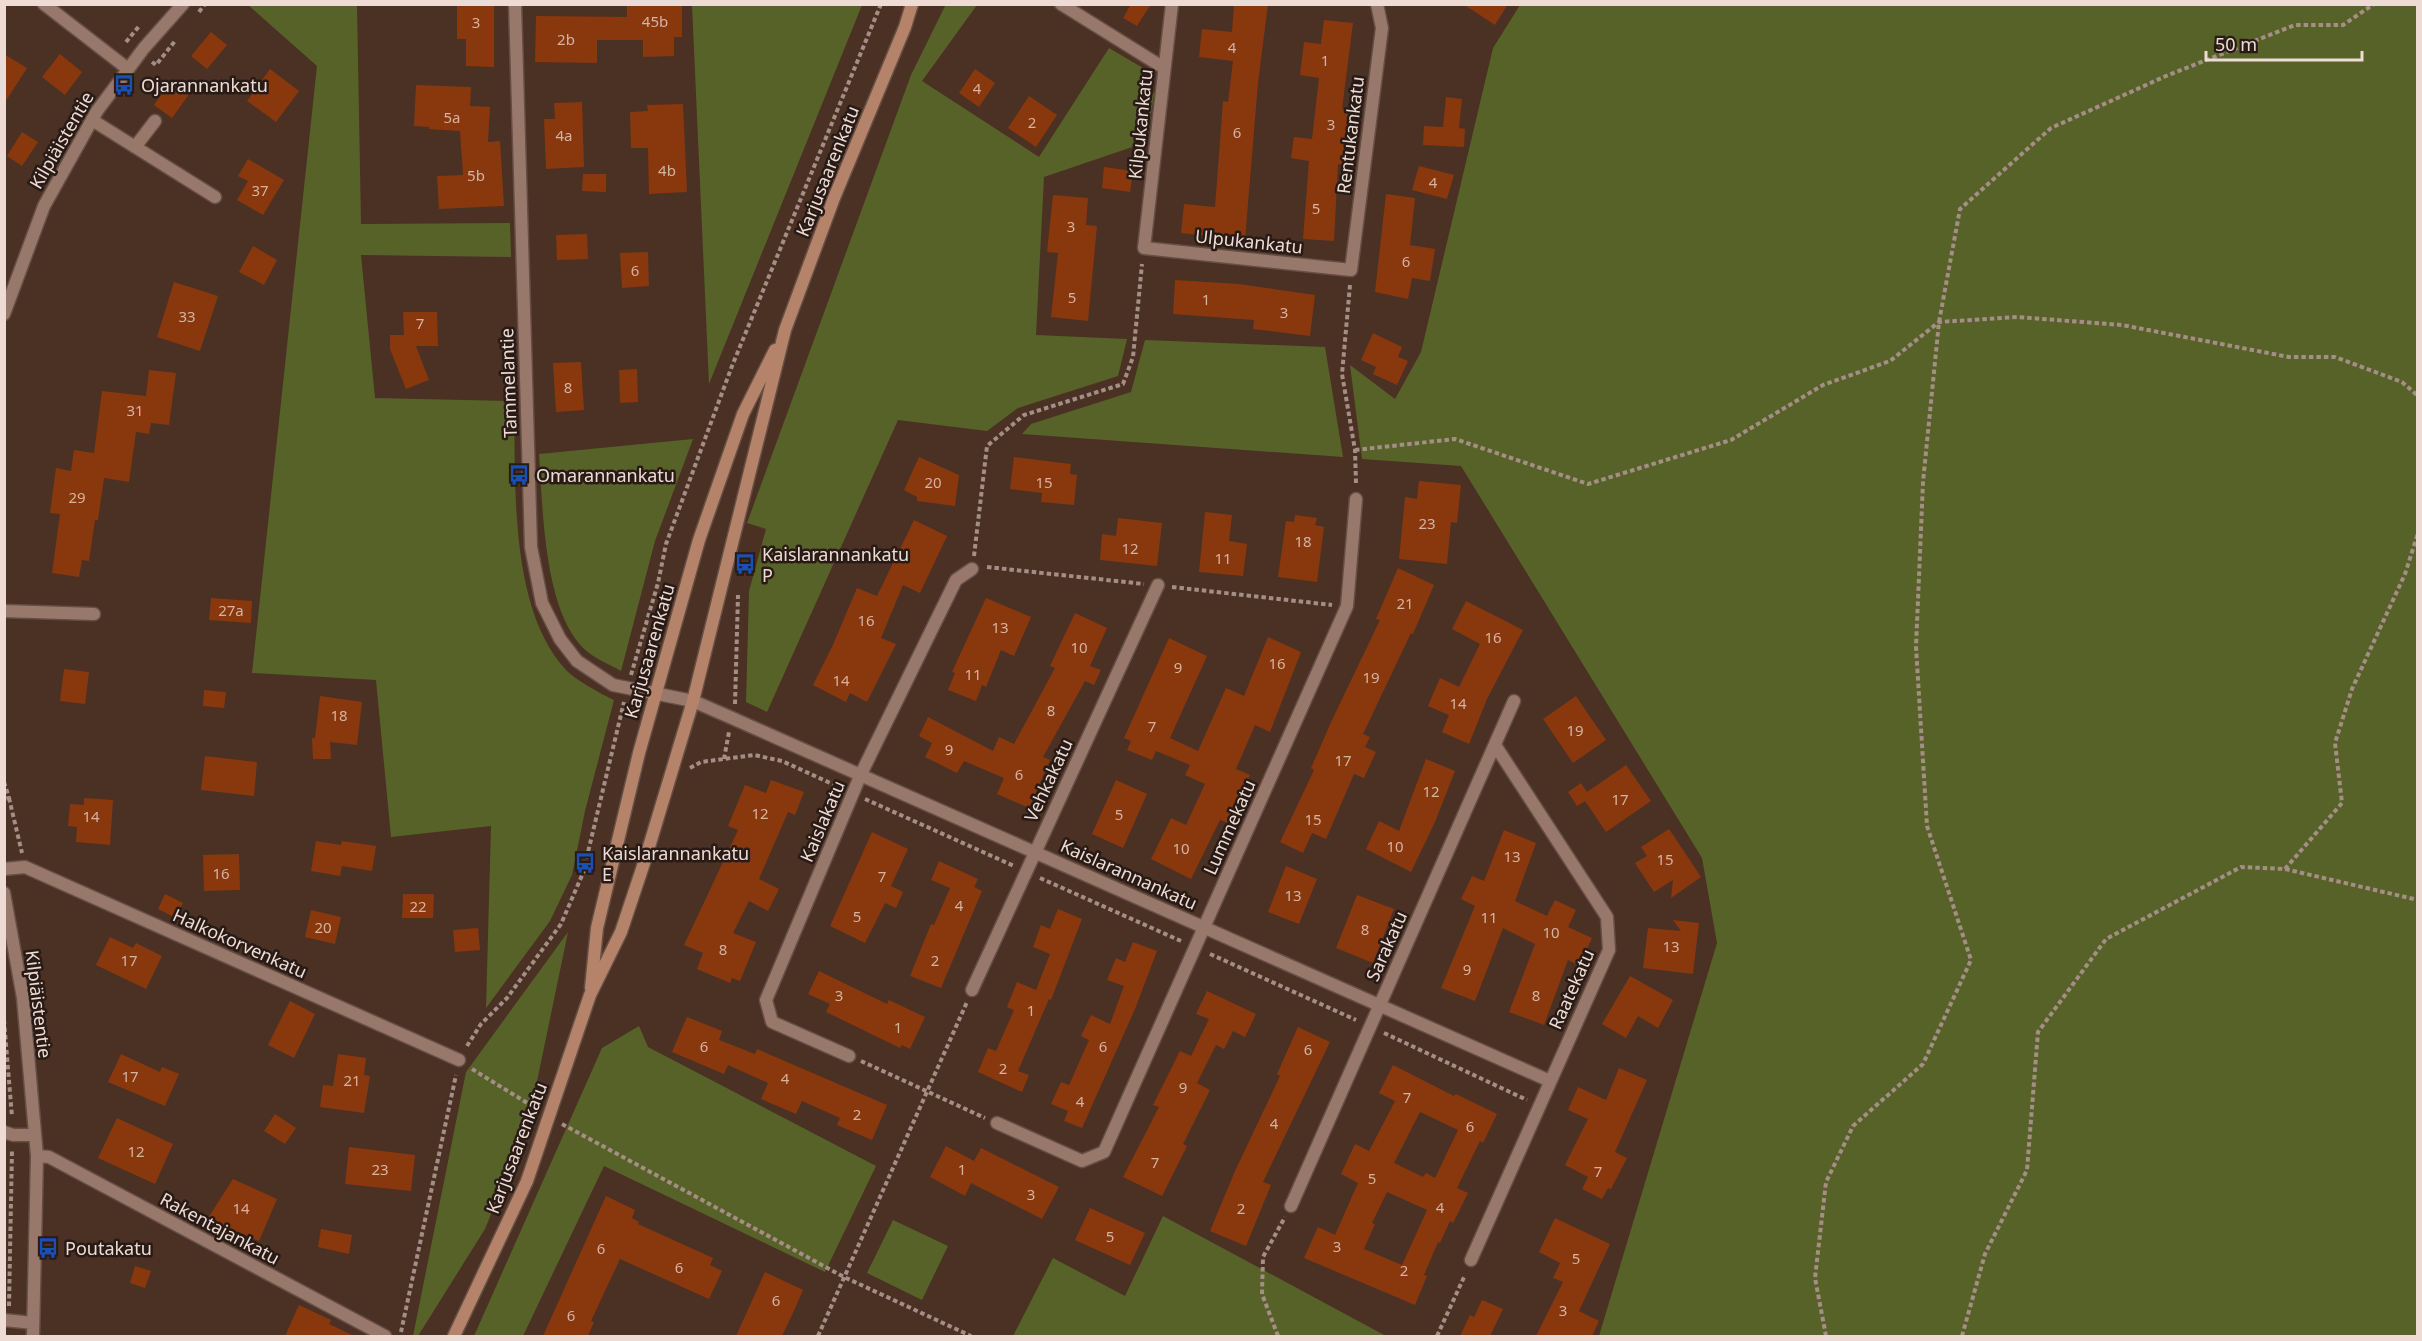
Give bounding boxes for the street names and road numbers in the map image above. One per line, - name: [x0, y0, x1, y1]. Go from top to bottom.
- street label: Kilpukankatu: [1122, 68, 1158, 180]
- street label: Rentukankatu: [1331, 75, 1369, 195]
- street label: Kilpiäistentie: [23, 87, 99, 193]
- street label: Karjusaarenkatu: [790, 102, 864, 240]
- street label: Ulpukankatu: [1194, 223, 1304, 259]
- street label: Tammelantie: [494, 328, 522, 438]
- street label: Karjusaarenkatu: [618, 581, 680, 721]
- street label: Vehkakatu: [1018, 735, 1078, 825]
- street label: Kaislakatu: [794, 776, 850, 866]
- street label: Lummekatu: [1197, 776, 1261, 878]
- street label: Kaislarannankatu: [1057, 833, 1201, 915]
- street label: Halkokorvenkatu: [169, 903, 311, 983]
- street label: Sarakatu: [1360, 907, 1412, 985]
- street label: Raatekatu: [1543, 945, 1599, 1033]
- street label: Kilpiäistentie: [20, 949, 58, 1059]
- street label: Karjusaarenkatu: [480, 1079, 552, 1217]
- street label: Rakentajankatu: [156, 1186, 284, 1270]

